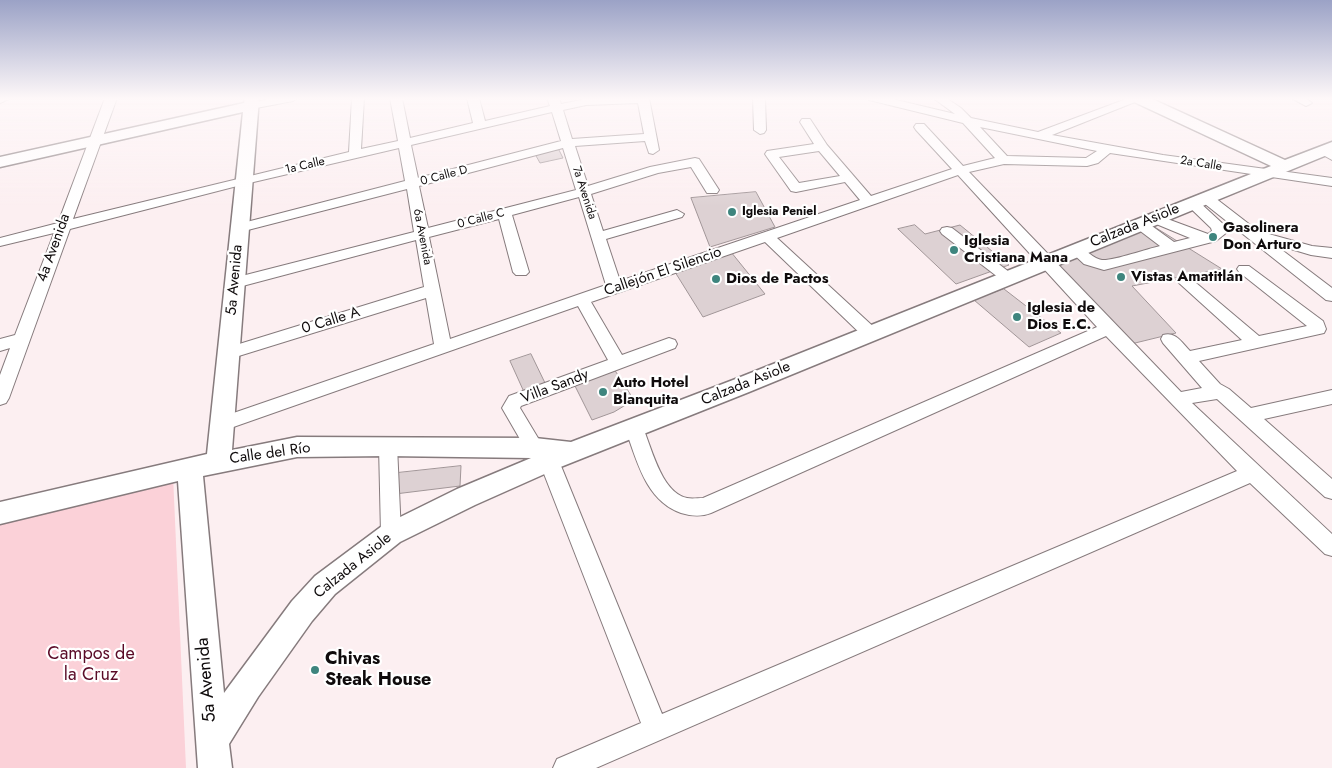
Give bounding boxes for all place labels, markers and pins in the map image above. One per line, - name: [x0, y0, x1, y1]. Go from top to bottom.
- place label: Iglesia Peniel: [742, 205, 816, 219]
- marker: Iglesia Peniel: [726, 206, 738, 218]
- place label: Gasolinera Don Arturo: [1223, 219, 1301, 254]
- marker: Gasolinera Don Arturo: [1207, 231, 1219, 243]
- place label: Iglesia Cristiana Mana: [964, 232, 1068, 267]
- marker: Iglesia Cristiana Mana: [948, 244, 960, 256]
- place label: Vistas Amatitlán: [1131, 268, 1243, 286]
- place label: Dios de Pactos: [726, 270, 829, 288]
- marker: Vistas Amatitlán: [1115, 271, 1127, 283]
- marker: Dios de Pactos: [710, 273, 722, 285]
- place label: Iglesia de Dios E.C.: [1027, 299, 1095, 334]
- marker: Iglesia de Dios E.C.: [1011, 311, 1023, 323]
- place label: Auto Hotel Blanquita: [613, 374, 689, 409]
- marker: Auto Hotel Blanquita: [597, 386, 609, 398]
- place label: Chivas Steak House: [325, 649, 431, 692]
- marker: Chivas Steak House: [309, 664, 321, 676]

